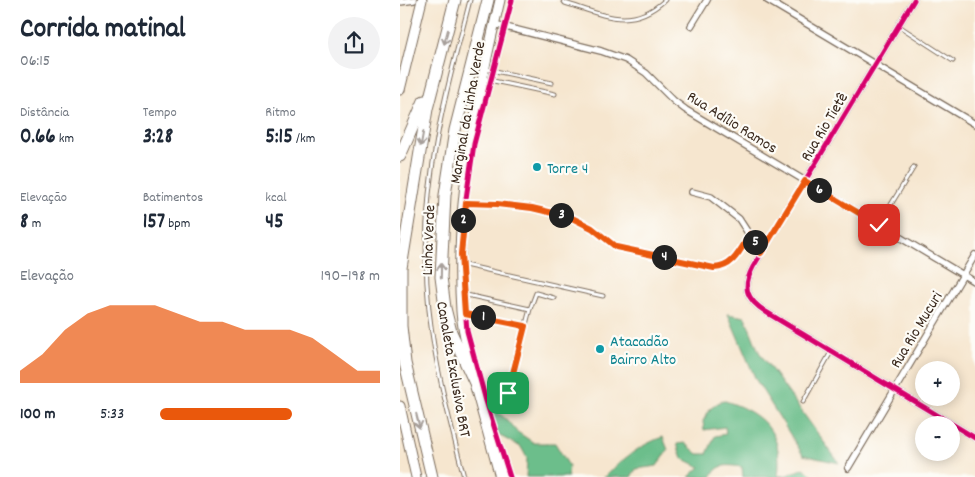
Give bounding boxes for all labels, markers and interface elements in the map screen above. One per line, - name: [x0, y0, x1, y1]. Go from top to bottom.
- text: Corrida matinal: [20, 11, 185, 51]
- button: share: [328, 17, 380, 69]
- one-way arrow: [440, 29, 450, 45]
- street label: Marginal da Linha Verde: [445, 39, 492, 186]
- text: 06:15: [20, 50, 50, 73]
- street label: Rua Adílio Ramos: [682, 86, 782, 160]
- street label: Rua Rio Tietê: [796, 88, 855, 166]
- text: Distância: [20, 103, 69, 123]
- text: Tempo: [143, 103, 177, 123]
- text: Ritmo: [265, 103, 296, 123]
- text: 0.66: [20, 123, 56, 153]
- text: 3:28: [143, 123, 173, 153]
- text: 5:15: [265, 123, 293, 153]
- text: km: [56, 129, 74, 149]
- text: /km: [293, 129, 315, 149]
- one-way arrow: [416, 131, 426, 147]
- place label: Torre 4: [547, 158, 588, 181]
- marker: Torre 4: [531, 161, 543, 173]
- pin: 6: [806, 178, 832, 202]
- text: 6: [816, 180, 823, 200]
- text: Elevação: [20, 188, 67, 208]
- text: Batimentos: [143, 188, 203, 208]
- text: kcal: [265, 188, 287, 208]
- pin: 3: [548, 202, 574, 228]
- street label: Linha Verde: [417, 204, 442, 276]
- pin: [858, 204, 900, 246]
- text: 3: [558, 205, 565, 225]
- text: 8: [20, 208, 28, 238]
- text: 157: [143, 208, 165, 238]
- text: 45: [265, 208, 284, 238]
- pin: 2: [450, 208, 476, 232]
- text: 2: [460, 210, 467, 230]
- icon: check: [865, 211, 893, 239]
- text: m: [28, 214, 41, 234]
- text: bpm: [165, 214, 190, 234]
- pin: 5: [742, 230, 768, 254]
- text: 5: [752, 232, 759, 252]
- pin: 4: [652, 244, 676, 270]
- text: 4: [662, 247, 667, 267]
- one-way arrow: [437, 263, 446, 279]
- text: Elevação: [20, 265, 74, 288]
- text: 190–198 m: [321, 265, 380, 288]
- street label: Rua Rio Mucuri: [885, 288, 949, 373]
- street label: Canaleta Exclusiva BRT: [429, 300, 476, 440]
- pin: 1: [470, 304, 496, 330]
- text: 1: [482, 307, 485, 327]
- place label: Atacadão Bairro Alto: [610, 331, 676, 372]
- marker: Atacadão Bairro Alto: [594, 343, 606, 355]
- map controls: [915, 361, 960, 461]
- button: +: [915, 361, 960, 406]
- pin: [487, 372, 529, 414]
- icon: arrive: [494, 379, 522, 407]
- text: 100 m: [20, 403, 56, 426]
- text: 5:33: [100, 403, 124, 426]
- one-way arrow: [414, 412, 423, 428]
- button: −: [915, 416, 960, 461]

